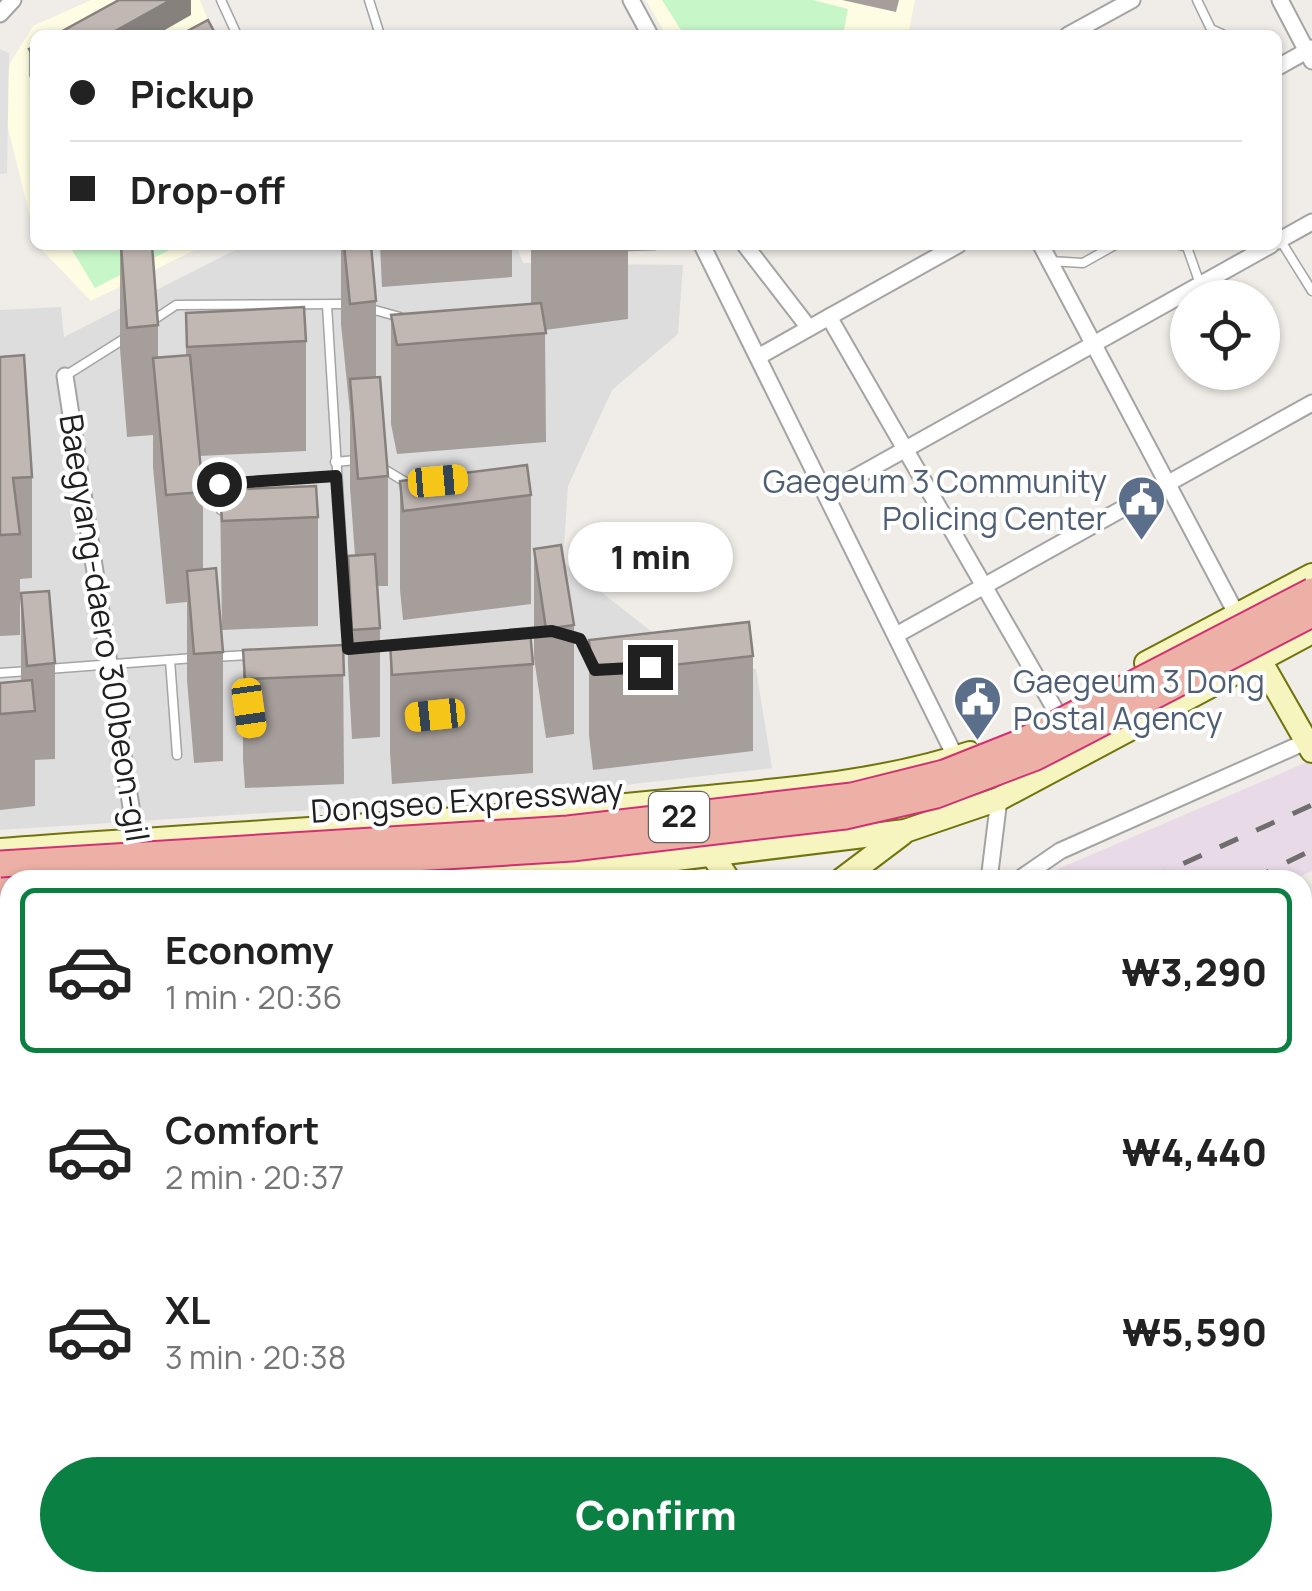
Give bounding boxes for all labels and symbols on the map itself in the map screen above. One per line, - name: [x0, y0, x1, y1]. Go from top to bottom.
- street label: Baegyang-daero 300beon-gil: [49, 411, 161, 845]
- place label: Gaegeum 3 Community Policing Center: [763, 459, 1107, 540]
- route start: [197, 462, 242, 507]
- car: [407, 463, 469, 499]
- public building icon: Gaegeum 3 Community Policing Center: [1116, 474, 1168, 542]
- callout: 1 min: [568, 522, 732, 592]
- route end: [628, 645, 673, 690]
- place label: Gaegeum 3 Dong Postal Agency: [1013, 659, 1265, 740]
- public building icon: Gaegeum 3 Dong Postal Agency: [952, 674, 1004, 742]
- car: [230, 676, 268, 740]
- car: [404, 697, 466, 733]
- street label: Dongseo Expressway: [309, 767, 625, 833]
- road number: 22: [649, 792, 709, 842]

